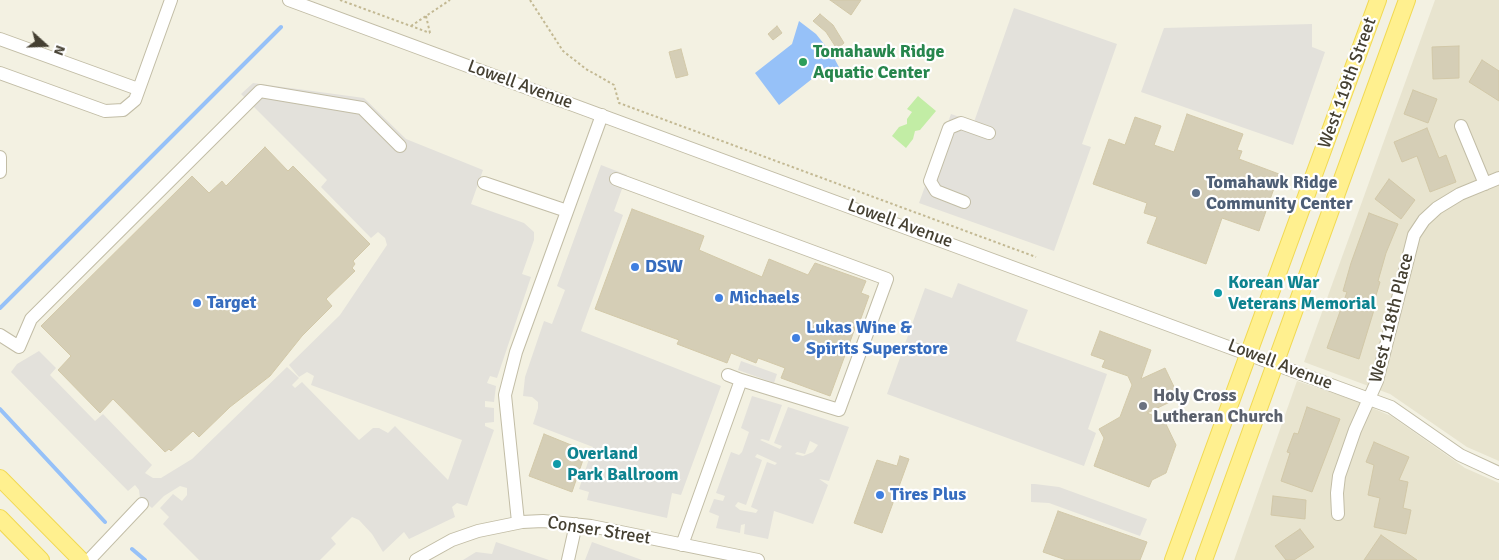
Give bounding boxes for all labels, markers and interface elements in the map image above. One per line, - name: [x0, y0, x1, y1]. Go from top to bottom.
- street label: West 119th Street: [1314, 15, 1382, 151]
- north arrow: [20, 20, 70, 70]
- place label: Tomahawk Ridge Aquatic Center: [813, 41, 944, 84]
- text: N: [50, 43, 69, 58]
- street label: Lowell Avenue: [464, 56, 576, 114]
- marker: Tomahawk Ridge Aquatic Center: [797, 56, 809, 68]
- place label: Tomahawk Ridge Community Center: [1206, 172, 1353, 214]
- marker: Tomahawk Ridge Community Center: [1190, 187, 1202, 199]
- street label: Lowell Avenue: [844, 195, 956, 253]
- street label: West 118th Place: [1365, 251, 1419, 385]
- place label: DSW: [645, 256, 683, 278]
- marker: DSW: [629, 261, 641, 273]
- place label: Korean War Veterans Memorial: [1228, 272, 1376, 314]
- place label: Michaels: [729, 287, 799, 309]
- marker: Korean War Veterans Memorial: [1212, 287, 1224, 299]
- place label: Target: [207, 292, 256, 314]
- marker: Michaels: [713, 292, 725, 304]
- marker: Target: [191, 297, 203, 309]
- place label: Lukas Wine & Spirits Superstore: [806, 317, 948, 359]
- marker: Lukas Wine & Spirits Superstore: [790, 332, 802, 344]
- street label: Lowell Avenue: [1225, 335, 1335, 395]
- place label: Holy Cross Lutheran Church: [1153, 385, 1283, 428]
- marker: Holy Cross Lutheran Church: [1137, 400, 1149, 412]
- place label: Overland Park Ballroom: [567, 443, 679, 486]
- marker: Overland Park Ballroom: [551, 458, 563, 470]
- place label: Tires Plus: [890, 484, 966, 506]
- marker: Tires Plus: [874, 489, 886, 501]
- street label: Conser Street: [546, 512, 652, 550]

